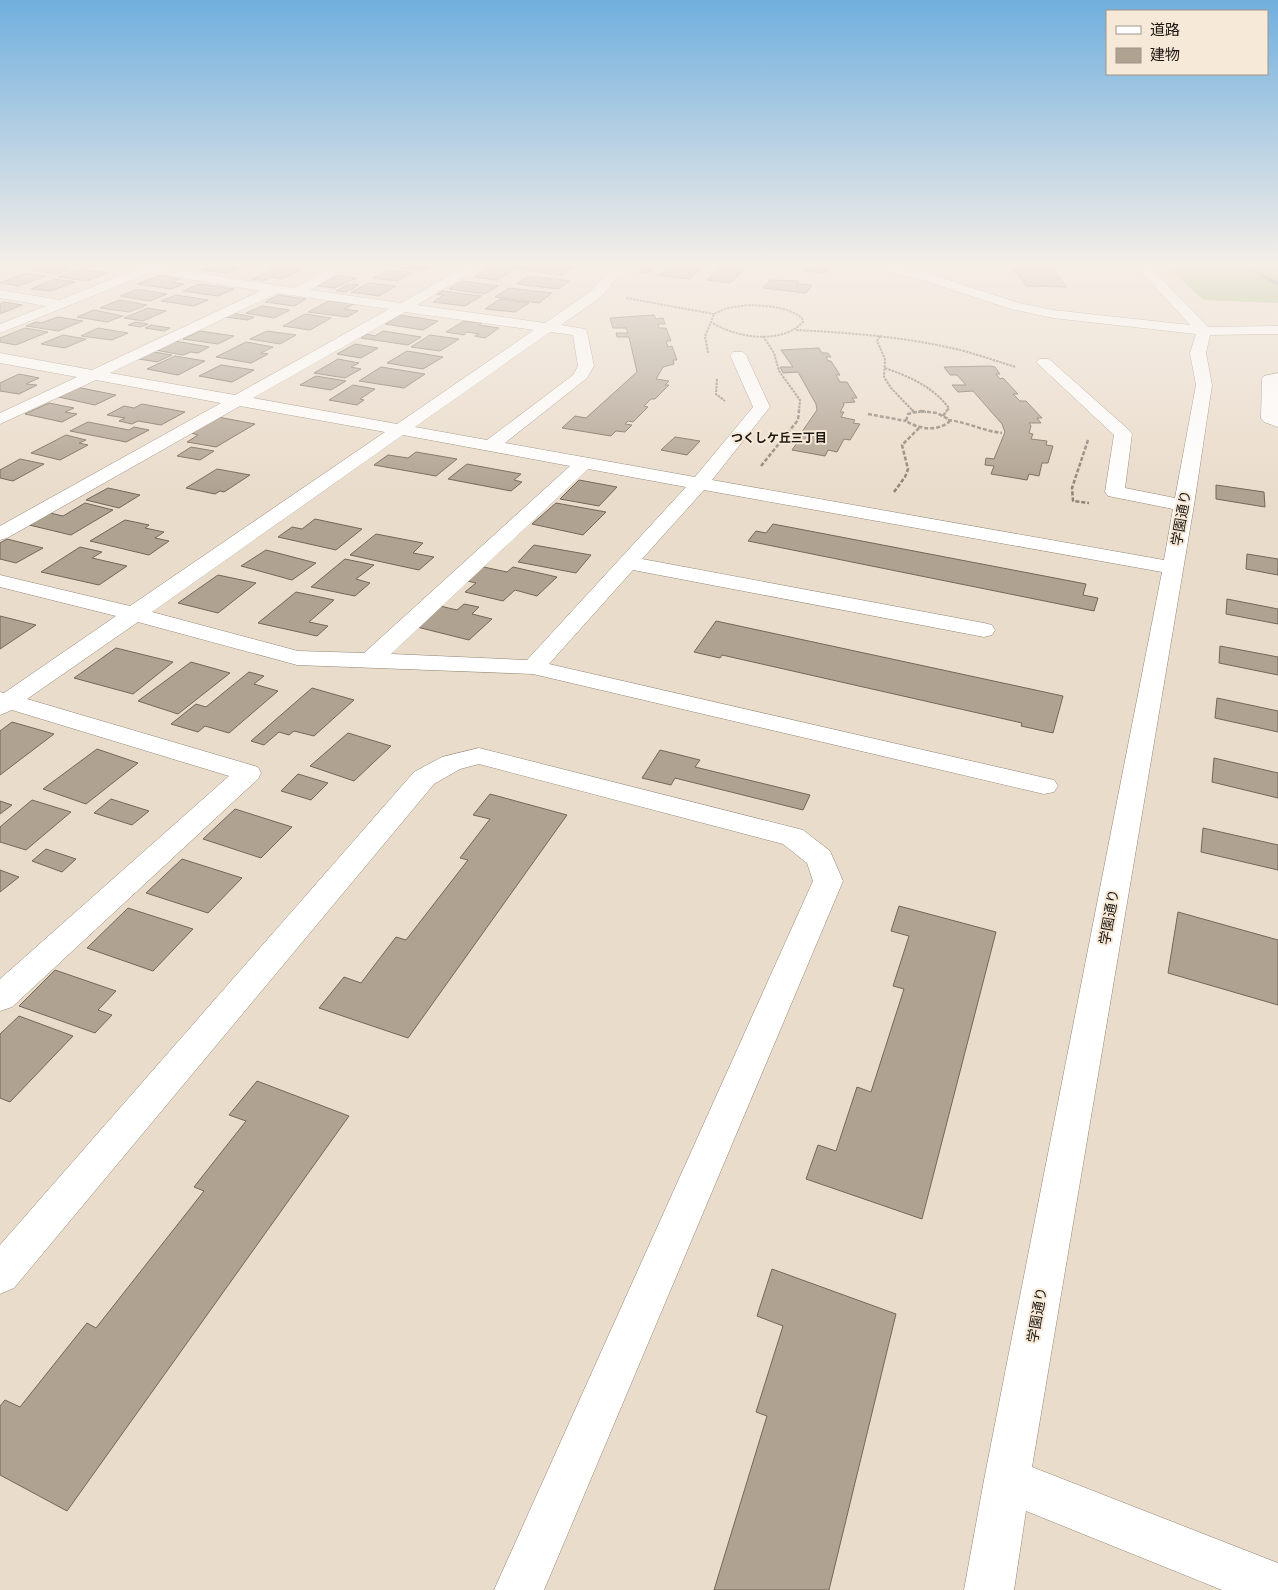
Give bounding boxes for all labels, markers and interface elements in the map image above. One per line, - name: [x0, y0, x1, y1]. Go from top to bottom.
- legend: [1106, 10, 1268, 75]
- text: 道路: [1150, 19, 1180, 40]
- text: 建物: [1150, 44, 1180, 65]
- district label: つくしケ丘三丁目: [731, 430, 827, 446]
- street label: 学園通り: [1166, 489, 1196, 547]
- street label: 学園通り: [1094, 888, 1124, 946]
- street label: 学園通り: [1022, 1286, 1052, 1344]

